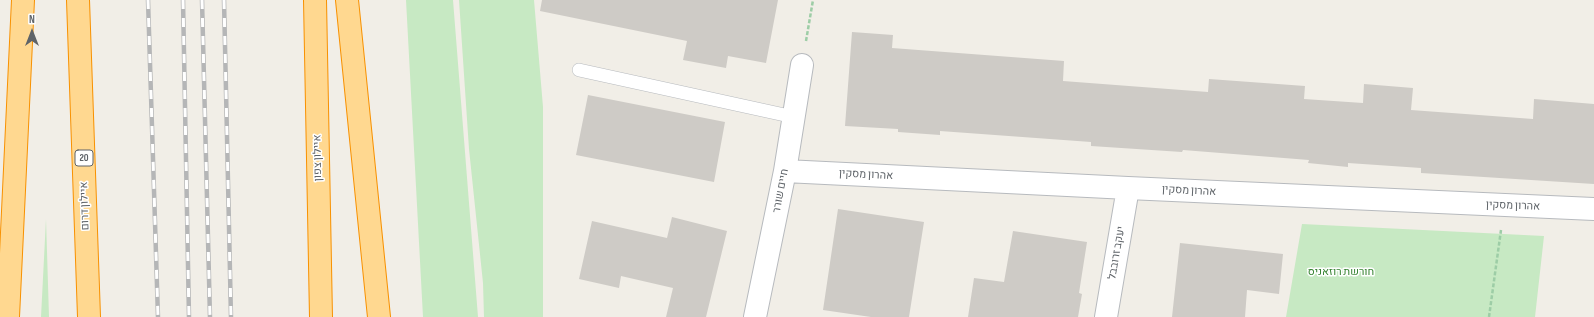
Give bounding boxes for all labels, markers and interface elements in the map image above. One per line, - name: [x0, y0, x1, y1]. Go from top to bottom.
- north arrow: [12, 12, 52, 52]
- text: N: [29, 13, 35, 26]
- street label: איילון צפון: [311, 134, 325, 182]
- road number: 20: [75, 150, 93, 166]
- street label: אהרון מסקין: [838, 167, 894, 183]
- street label: חיים שורר: [770, 168, 792, 214]
- street label: איילון דרום: [78, 181, 92, 231]
- street label: אהרון מסקין: [1161, 183, 1217, 199]
- street label: אהרון מסקין: [1486, 198, 1540, 214]
- street label: יעקב זרובבל: [1106, 225, 1128, 281]
- park label: חורשת רוזאניס: [1308, 265, 1374, 279]

